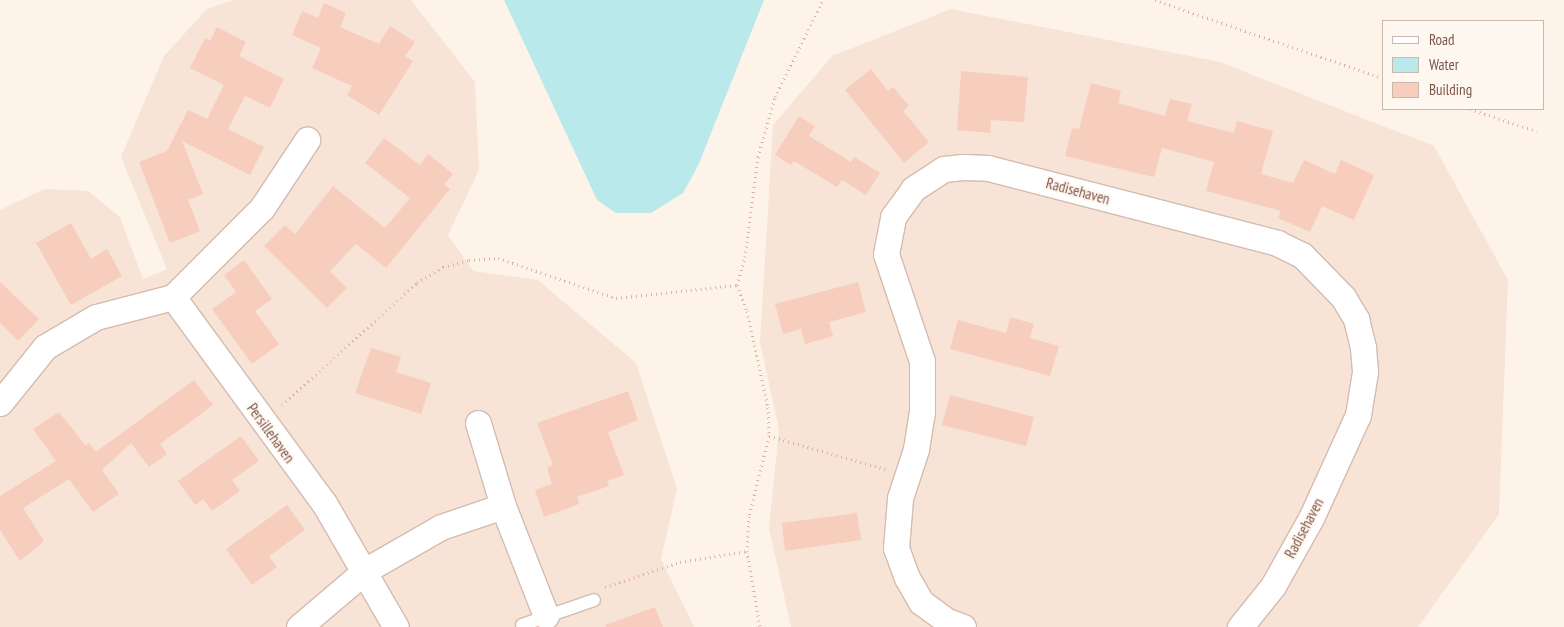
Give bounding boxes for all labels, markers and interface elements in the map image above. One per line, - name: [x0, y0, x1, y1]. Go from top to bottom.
- legend: [1382, 20, 1544, 110]
- text: Road: [1429, 30, 1455, 49]
- text: Water: [1429, 55, 1459, 74]
- text: Building: [1429, 80, 1472, 99]
- street label: Radisehaven: [1044, 174, 1112, 208]
- street label: Persillehaven: [243, 400, 299, 466]
- street label: Radisehaven: [1281, 495, 1327, 561]

